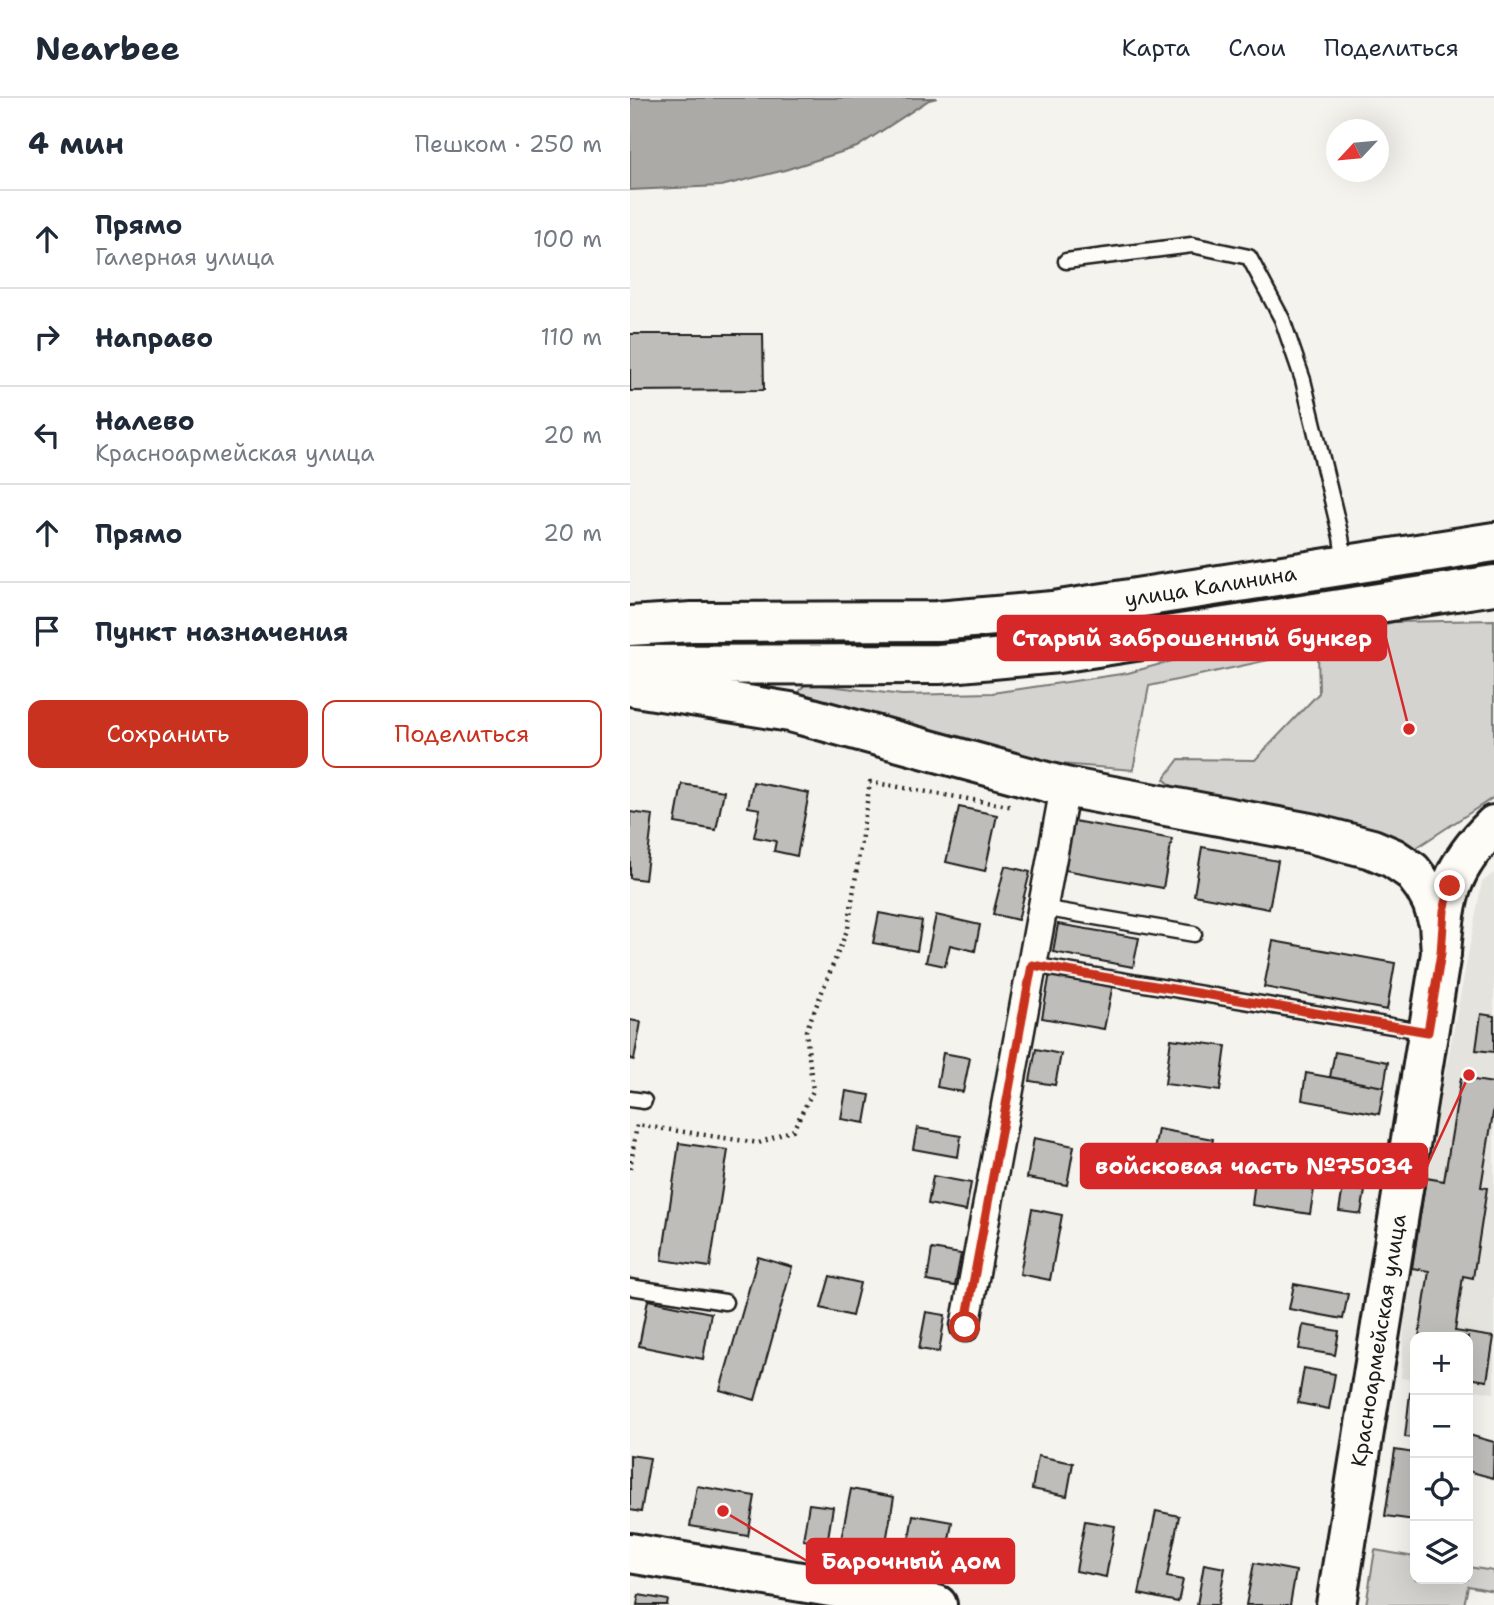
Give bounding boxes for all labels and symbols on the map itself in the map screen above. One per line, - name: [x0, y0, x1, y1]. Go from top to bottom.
- north arrow: [1326, 119, 1389, 182]
- street label: улица Калинина: [1123, 559, 1298, 614]
- callout: Старый заброшенный бункер: [998, 616, 1386, 660]
- text: Старый заброшенный бункер: [1012, 623, 1372, 653]
- route end: [1434, 870, 1465, 901]
- callout: войсковая часть №75034: [1081, 1144, 1427, 1188]
- text: войсковая часть №75034: [1095, 1151, 1413, 1181]
- street label: Красноармейская улица: [1344, 1212, 1413, 1469]
- route start: [949, 1311, 980, 1342]
- callout: Барочный дом: [807, 1539, 1014, 1583]
- text: Барочный дом: [821, 1546, 1001, 1576]

